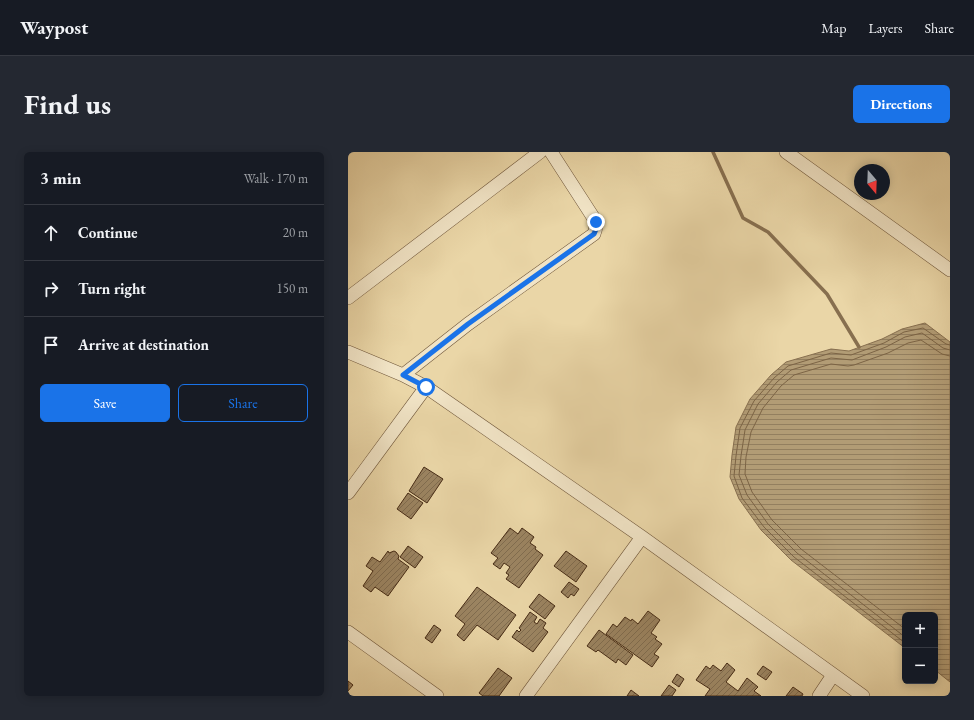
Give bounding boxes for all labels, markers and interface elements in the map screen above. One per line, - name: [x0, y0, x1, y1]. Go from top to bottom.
- text: Waypost: [20, 15, 88, 40]
- text: Map: [821, 19, 846, 37]
- text: Layers: [868, 19, 903, 37]
- text: Share: [925, 19, 954, 37]
- button: Directions: [853, 85, 950, 123]
- text: Find us: [24, 86, 111, 122]
- north arrow: [854, 164, 890, 200]
- text: 3 min: [40, 167, 81, 189]
- text: Walk · 170 m: [244, 170, 308, 187]
- route end: [587, 213, 605, 231]
- icon: ahead: [40, 222, 62, 244]
- text: Continue: [78, 223, 138, 242]
- text: 20 m: [283, 224, 308, 241]
- icon: right: [40, 278, 62, 300]
- text: Turn right: [78, 279, 146, 298]
- text: 150 m: [277, 280, 308, 297]
- icon: arrive: [40, 334, 62, 356]
- text: Arrive at destination: [78, 335, 209, 354]
- route start: [417, 378, 435, 396]
- button: Save: [40, 384, 170, 422]
- button: Share: [178, 384, 308, 422]
- map controls: [902, 612, 938, 684]
- button: +: [902, 612, 938, 648]
- button: −: [902, 648, 938, 684]

